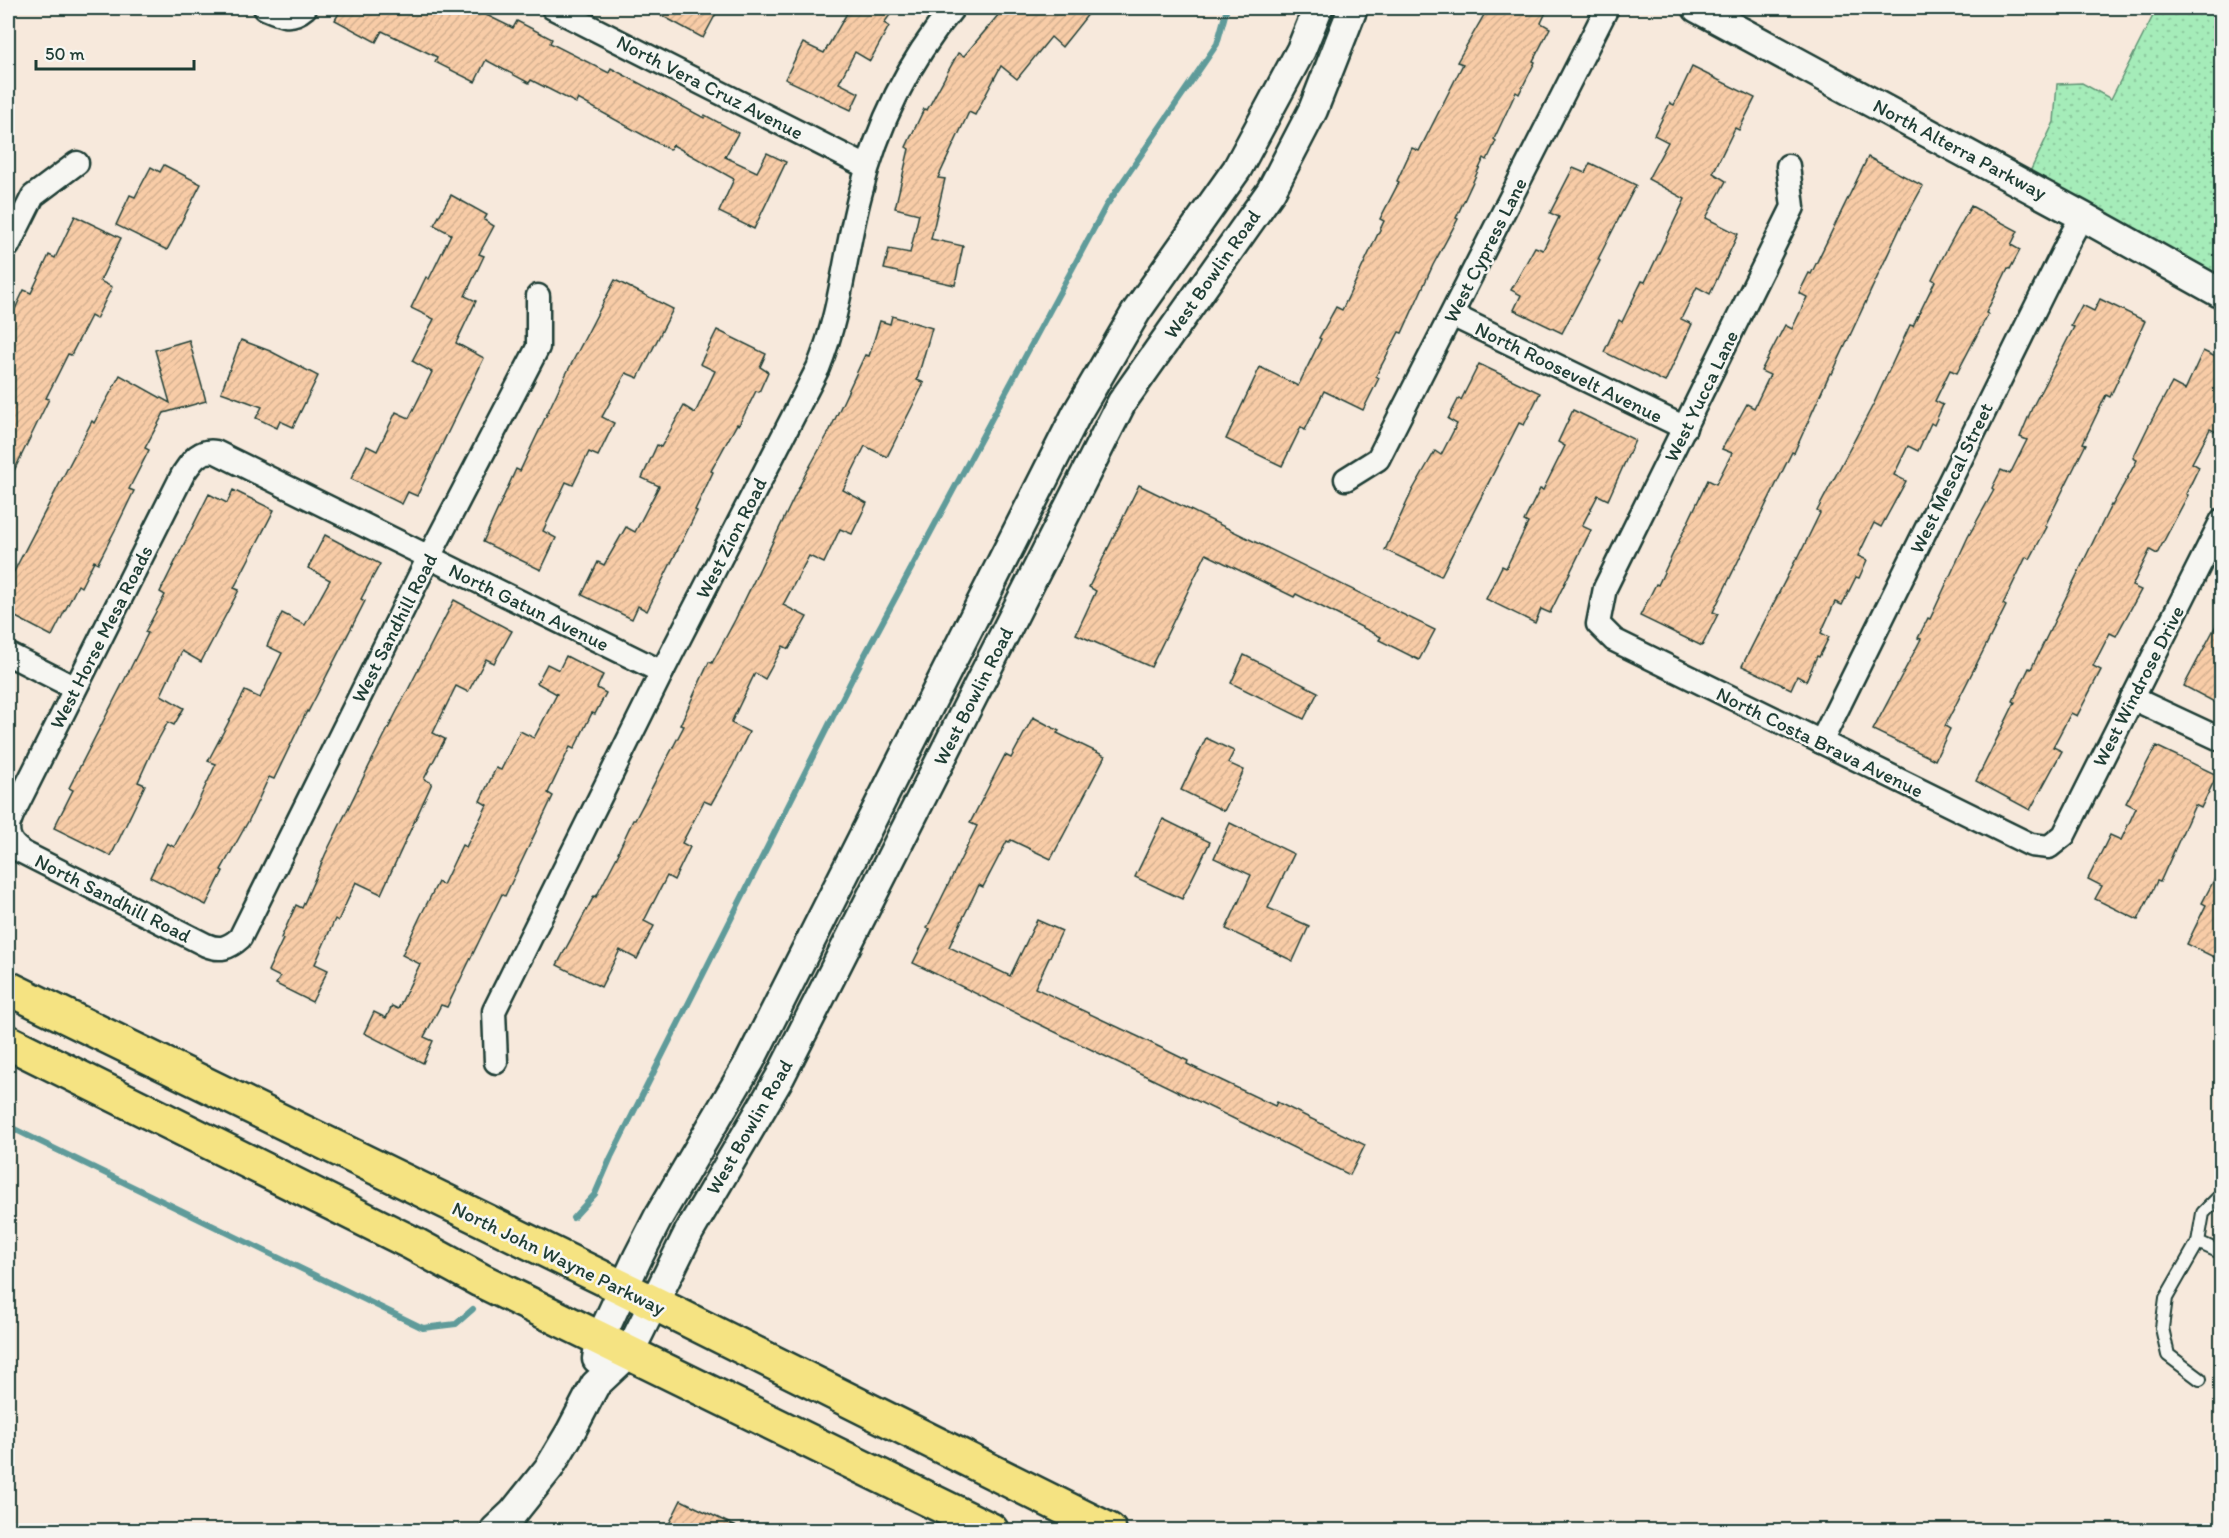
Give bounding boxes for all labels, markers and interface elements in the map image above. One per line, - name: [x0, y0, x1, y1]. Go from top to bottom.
- street label: North Vera Cruz Avenue: [613, 29, 807, 145]
- scale bar: [36, 33, 194, 71]
- text: 50 m: [45, 43, 85, 65]
- street label: North Alterra Parkway: [1869, 93, 2051, 205]
- street label: West Cypress Lane: [1438, 174, 1532, 326]
- street label: West Bowlin Road: [1159, 205, 1266, 343]
- street label: North Roosevelt Avenue: [1471, 316, 1667, 428]
- street label: West Yucca Lane: [1659, 326, 1743, 466]
- street label: West Mescal Street: [1904, 398, 1998, 557]
- street label: West Zion Road: [690, 473, 772, 603]
- street label: West Horse Mesa Roads: [44, 541, 158, 733]
- street label: West Sandhill Road: [346, 549, 442, 707]
- street label: North Gatun Avenue: [445, 558, 613, 656]
- street label: West Windrose Drive: [2087, 602, 2189, 770]
- street label: West Bowlin Road: [928, 623, 1018, 769]
- street label: North Costa Brava Avenue: [1713, 681, 1927, 803]
- street label: North Sandhill Road: [31, 848, 195, 948]
- street label: West Bowlin Road: [701, 1055, 797, 1199]
- street label: North John Wayne Parkway: [448, 1196, 670, 1320]

